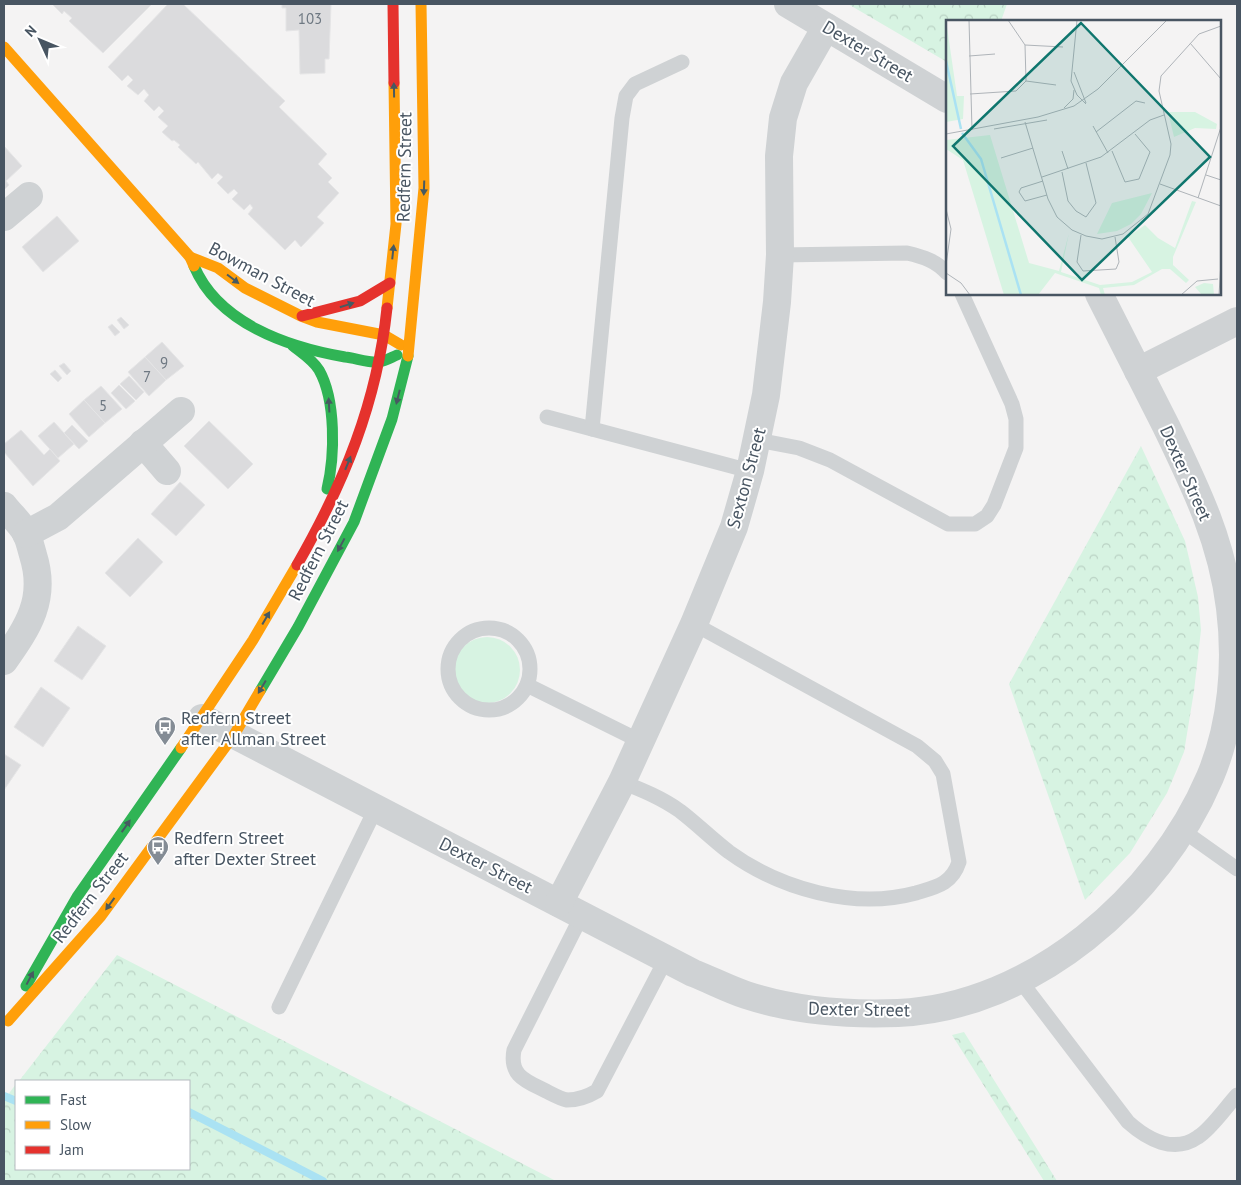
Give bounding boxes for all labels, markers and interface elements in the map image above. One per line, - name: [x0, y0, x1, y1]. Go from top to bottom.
- house number: 103: [298, 9, 322, 28]
- north arrow: [15, 15, 65, 65]
- street label: Dexter Street: [818, 15, 918, 87]
- inset map: [946, 20, 1221, 295]
- text: N: [21, 21, 40, 41]
- one-way arrow: [390, 82, 398, 98]
- street label: Redfern Street: [392, 112, 416, 222]
- one-way arrow: [420, 180, 428, 196]
- street label: Bowman Street: [205, 236, 319, 312]
- one-way arrow: [389, 244, 397, 260]
- one-way arrow: [226, 274, 240, 284]
- one-way arrow: [340, 300, 355, 308]
- house number: 9: [160, 353, 168, 372]
- house number: 7: [143, 367, 151, 386]
- one-way arrow: [394, 390, 402, 405]
- house number: 5: [99, 396, 107, 415]
- one-way arrow: [325, 396, 333, 412]
- street label: Dexter Street: [1155, 422, 1217, 524]
- street label: Sexton Street: [721, 425, 771, 531]
- one-way arrow: [344, 455, 352, 470]
- street label: Redfern Street: [283, 496, 353, 604]
- one-way arrow: [337, 538, 345, 553]
- one-way arrow: [262, 611, 271, 624]
- one-way arrow: [258, 681, 267, 694]
- place label: Redfern Street after Allman Street: [181, 706, 326, 750]
- bus stop icon: Redfern Street after Allman Street: [153, 715, 177, 746]
- one-way arrow: [121, 819, 131, 833]
- place label: Redfern Street after Dexter Street: [174, 826, 316, 870]
- street label: Dexter Street: [435, 832, 537, 898]
- bus stop icon: Redfern Street after Dexter Street: [146, 835, 170, 866]
- street label: Redfern Street: [47, 847, 133, 947]
- one-way arrow: [104, 897, 115, 910]
- one-way arrow: [26, 971, 34, 986]
- street label: Dexter Street: [808, 997, 910, 1021]
- legend: [15, 1080, 190, 1170]
- text: Fast: [60, 1090, 87, 1109]
- text: Slow: [60, 1115, 91, 1134]
- text: Jam: [59, 1140, 84, 1159]

